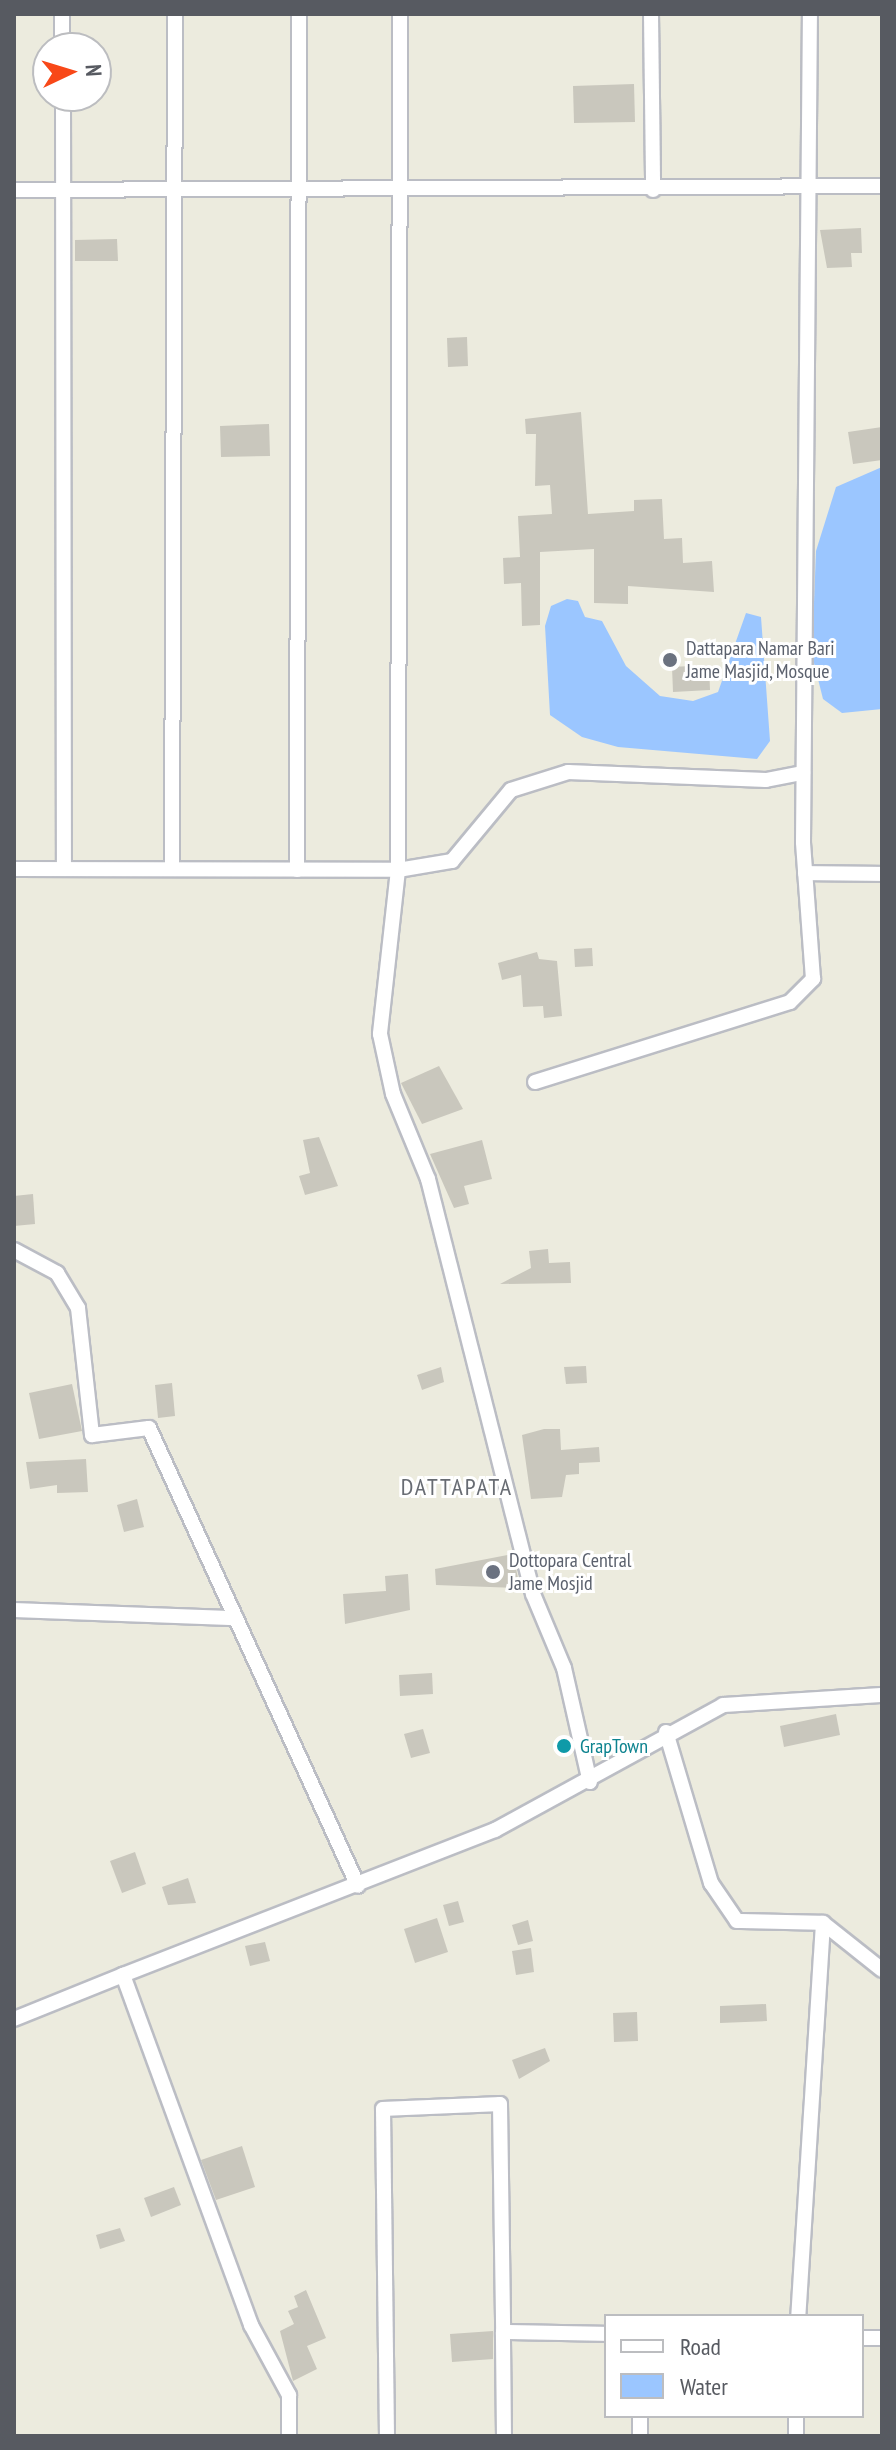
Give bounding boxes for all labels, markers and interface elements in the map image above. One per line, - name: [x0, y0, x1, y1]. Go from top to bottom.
- north arrow: [32, 32, 112, 112]
- text: N: [80, 64, 108, 77]
- place label: Dattapara Namar Bari Jame Masjid, Mosque: [686, 636, 835, 683]
- marker: Dattapara Namar Bari Jame Masjid, Mosque: [661, 651, 679, 669]
- district label: DATTAPATA: [401, 1473, 513, 1501]
- place label: Dottopara Central Jame Mosjid: [509, 1548, 631, 1595]
- marker: Dottopara Central Jame Mosjid: [484, 1563, 502, 1581]
- place label: GrapTown: [580, 1734, 648, 1758]
- marker: GrapTown: [555, 1737, 573, 1755]
- legend: [604, 2314, 864, 2418]
- text: Road: [680, 2331, 721, 2362]
- text: Water: [680, 2371, 728, 2402]

